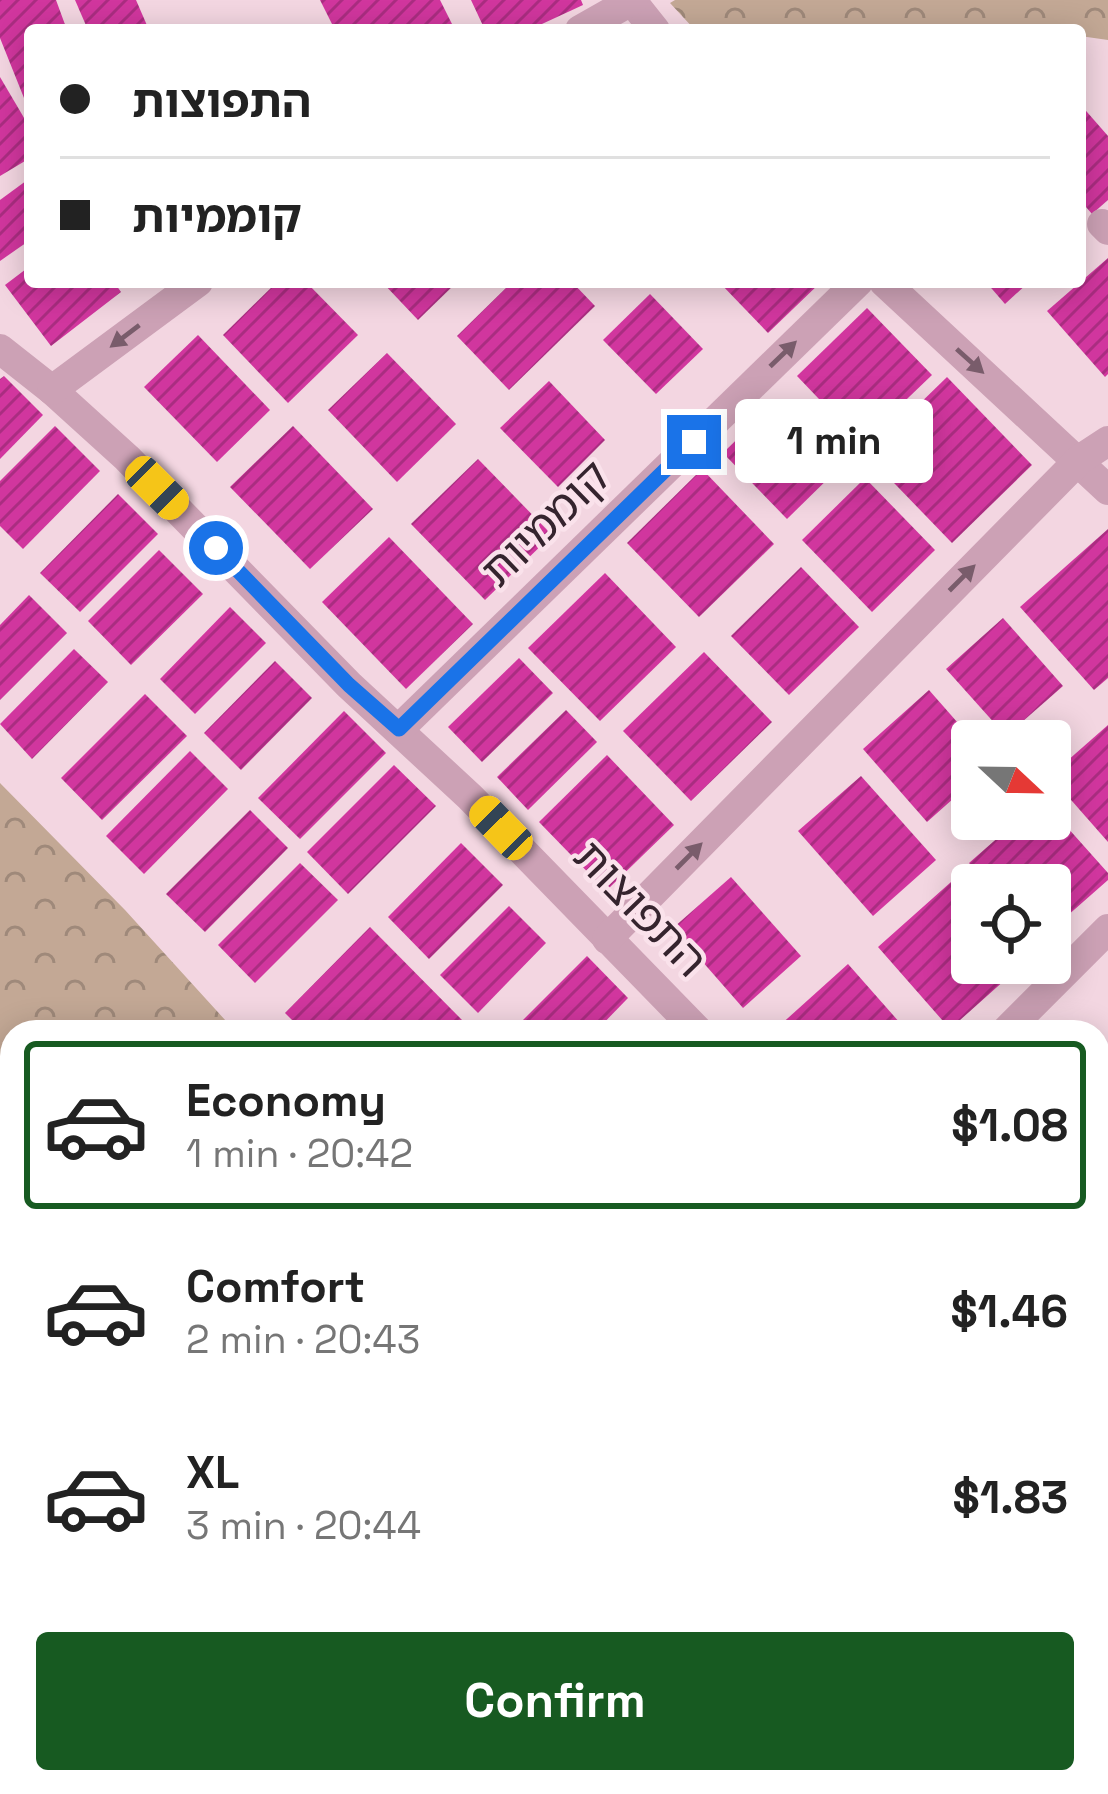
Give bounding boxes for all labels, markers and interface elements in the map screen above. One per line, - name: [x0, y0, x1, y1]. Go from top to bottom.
- text: התפוצות: [132, 73, 311, 130]
- text: קוממיות: [132, 188, 302, 245]
- one-way arrow: [109, 324, 141, 348]
- one-way arrow: [769, 341, 798, 369]
- one-way arrow: [956, 347, 985, 374]
- callout: 1 min: [736, 400, 934, 484]
- route end: [667, 415, 721, 469]
- text: 1 min: [786, 416, 882, 465]
- street label: קוממיות: [469, 448, 622, 599]
- car: [119, 450, 195, 526]
- route start: [189, 521, 243, 575]
- one-way arrow: [948, 564, 976, 593]
- north arrow: [951, 720, 1071, 840]
- map controls: [951, 720, 1071, 984]
- car: [463, 790, 539, 866]
- street label: התפוצות: [562, 828, 719, 989]
- one-way arrow: [674, 842, 702, 871]
- button: locate: [951, 864, 1071, 984]
- icon: car: [42, 1071, 150, 1179]
- text: Economy: [186, 1072, 386, 1129]
- text: $1.08: [951, 1097, 1068, 1154]
- text: 1 min · 20:42: [186, 1129, 413, 1178]
- icon: car: [42, 1257, 150, 1365]
- text: Comfort: [186, 1258, 365, 1315]
- text: $1.46: [951, 1283, 1068, 1340]
- text: 2 min · 20:43: [186, 1315, 420, 1364]
- icon: car: [42, 1443, 150, 1551]
- text: XL: [186, 1444, 239, 1501]
- text: $1.83: [953, 1469, 1068, 1526]
- text: 3 min · 20:44: [186, 1501, 421, 1550]
- button: Confirm: [36, 1632, 1074, 1770]

